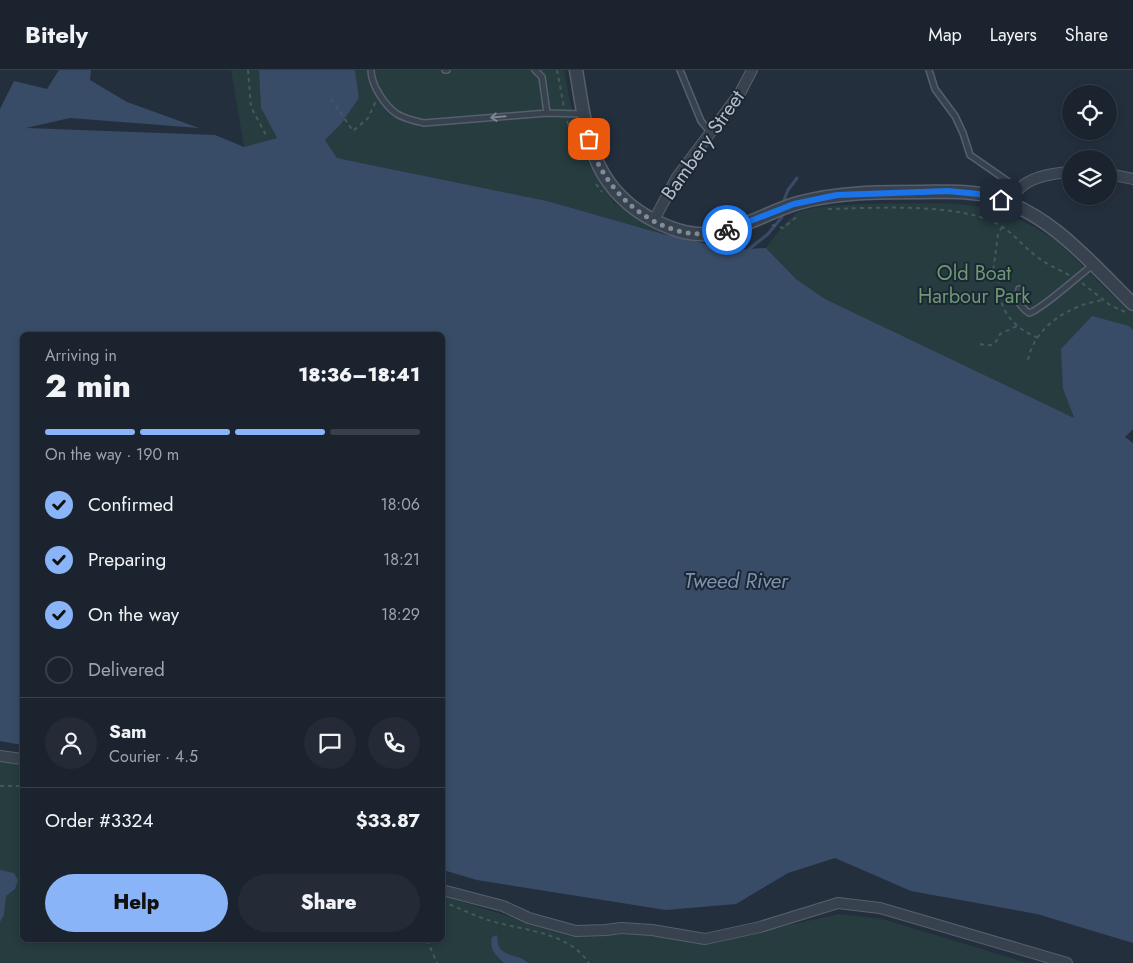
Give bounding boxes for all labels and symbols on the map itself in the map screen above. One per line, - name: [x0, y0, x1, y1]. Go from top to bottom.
- street label: Bambery Street: [654, 84, 752, 206]
- one-way arrow: [491, 112, 507, 122]
- pin: [568, 118, 610, 160]
- pin: [980, 179, 1022, 221]
- courier: [702, 205, 752, 255]
- park label: Old Boat Harbour Park: [918, 259, 1030, 311]
- water label: Tweed River: [684, 566, 789, 596]

